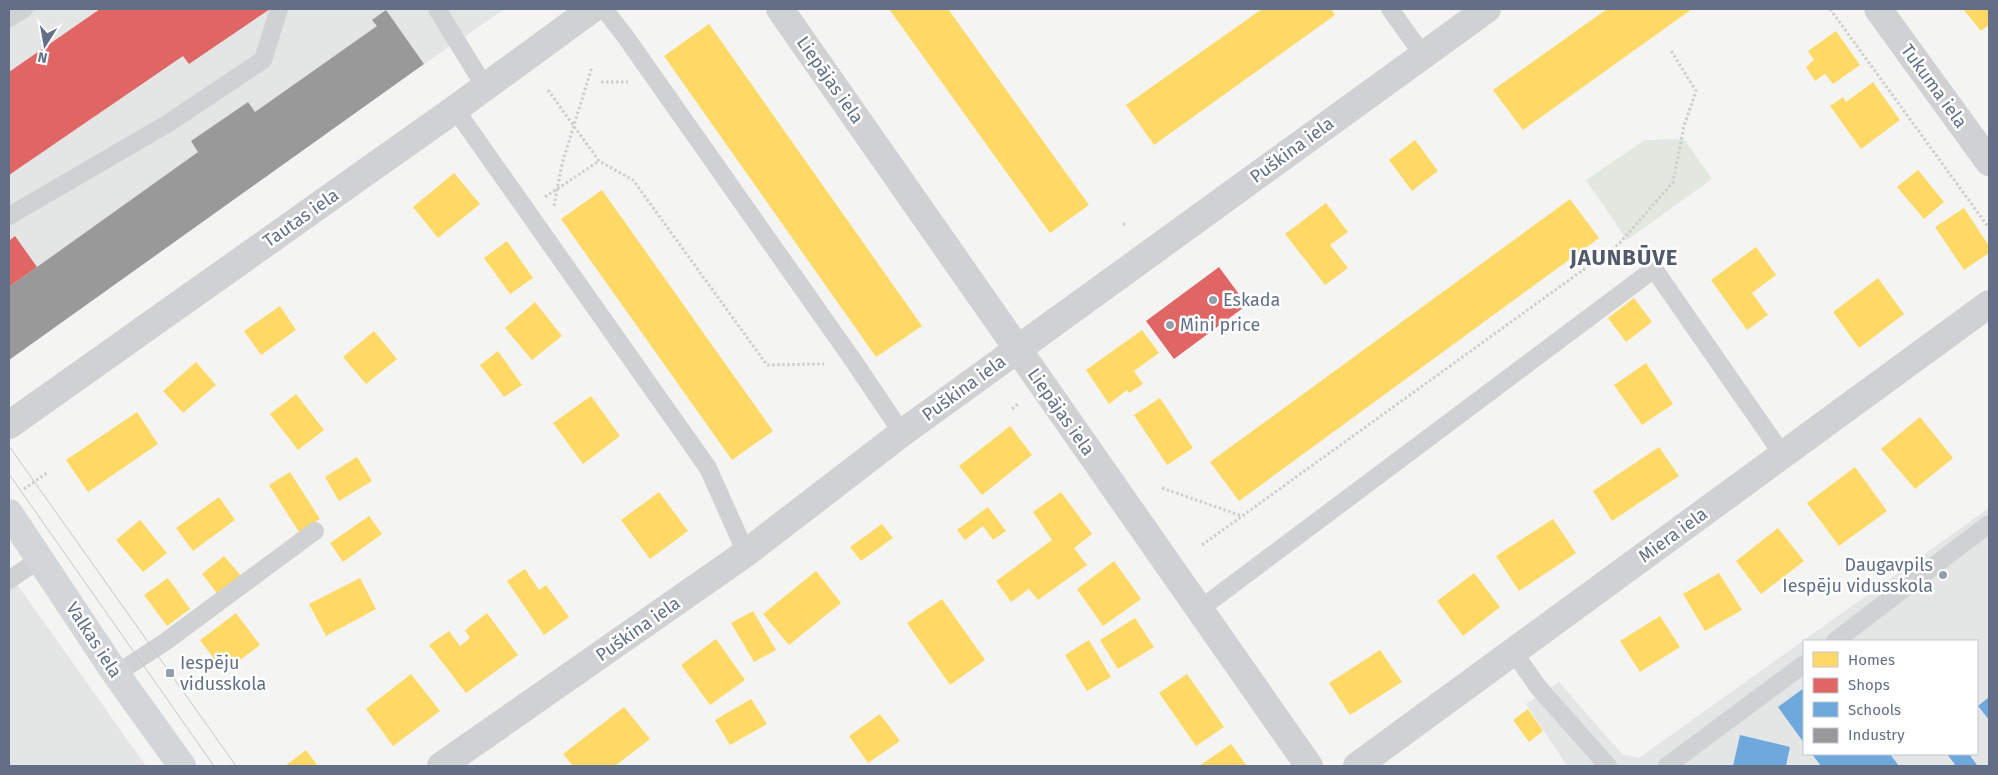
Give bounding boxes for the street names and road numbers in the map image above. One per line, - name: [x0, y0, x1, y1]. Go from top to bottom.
- street label: Liepājas iela: [792, 32, 868, 128]
- street label: Tukuma iela: [1896, 40, 1972, 132]
- street label: Puškina iela: [1246, 112, 1338, 188]
- street label: Tautas iela: [259, 184, 343, 252]
- street label: Puškina iela: [918, 350, 1010, 426]
- street label: Liepājas iela: [1023, 364, 1099, 460]
- street label: Miera iela: [1634, 503, 1712, 567]
- street label: Puškina iela: [592, 592, 684, 666]
- street label: Valkas iela: [61, 598, 127, 682]

